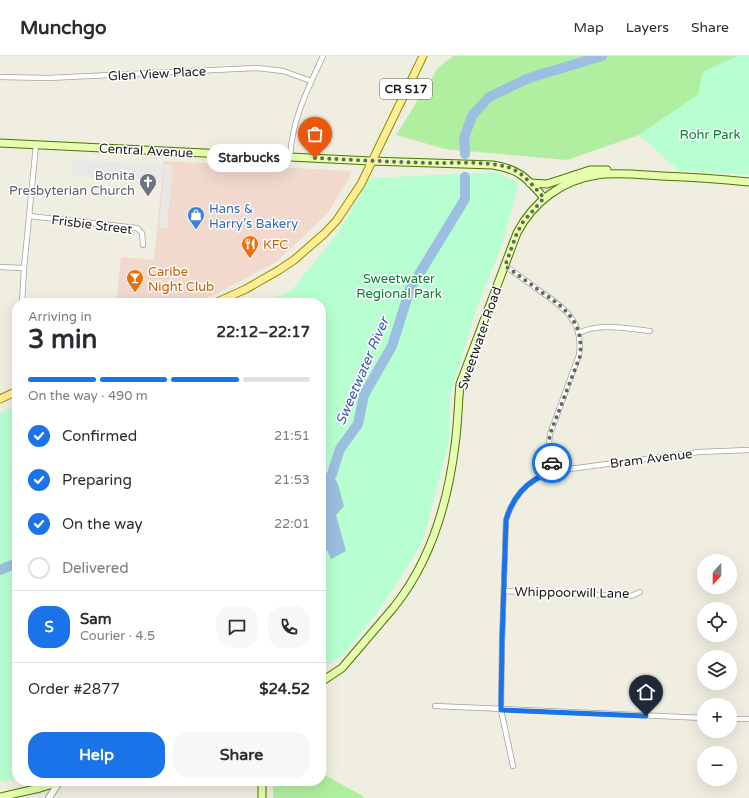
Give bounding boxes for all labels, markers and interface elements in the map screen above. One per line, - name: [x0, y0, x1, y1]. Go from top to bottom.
- text: Munchgo: [20, 17, 107, 39]
- text: Map: [574, 19, 604, 36]
- text: Layers: [626, 19, 669, 36]
- text: Share: [691, 19, 729, 36]
- street label: Glen View Place: [108, 63, 207, 85]
- road number: CR S17: [380, 79, 432, 99]
- pin: [298, 117, 332, 158]
- icon: bag: [304, 123, 326, 145]
- park label: Rohr Park: [679, 127, 741, 143]
- street label: Central Avenue: [98, 141, 193, 161]
- callout: Starbucks: [207, 144, 291, 172]
- text: Starbucks: [218, 150, 280, 166]
- place label: Bonita Presbyterian Church: [9, 168, 135, 199]
- church icon: Bonita Presbyterian Church: [138, 172, 158, 197]
- place label: Hans & Harry’s Bakery: [209, 201, 298, 232]
- shop icon: Hans & Harry’s Bakery: [186, 205, 206, 230]
- street label: Frisbie Street: [51, 212, 133, 238]
- restaurant icon: KFC: [240, 234, 260, 259]
- place label: KFC: [263, 237, 288, 253]
- place label: Caribe Night Club: [148, 264, 214, 295]
- bar icon: Caribe Night Club: [125, 268, 145, 293]
- park label: Sweetwater Regional Park: [356, 271, 442, 302]
- street label: Sweetwater Road: [455, 285, 505, 392]
- text: Arriving in: [28, 309, 92, 325]
- water label: Sweetwater River: [332, 313, 393, 428]
- text: 22:12–22:17: [217, 323, 310, 341]
- text: 3 min: [28, 324, 97, 355]
- text: On the way · 490 m: [28, 388, 148, 404]
- icon: check: [28, 425, 50, 447]
- text: Confirmed: [62, 427, 137, 445]
- text: 21:51: [274, 428, 310, 444]
- courier: [532, 443, 572, 483]
- street label: Bram Avenue: [609, 446, 693, 472]
- icon: car: [541, 452, 563, 474]
- icon: check: [28, 469, 50, 491]
- text: Preparing: [62, 471, 132, 489]
- text: 21:53: [274, 472, 310, 488]
- icon: check: [28, 513, 50, 535]
- text: On the way: [62, 515, 142, 533]
- text: 22:01: [274, 516, 310, 532]
- north arrow: [697, 554, 737, 594]
- map controls: [697, 554, 737, 786]
- text: Delivered: [62, 559, 129, 577]
- street label: Whippoorwill Lane: [514, 584, 630, 602]
- button: locate: [697, 602, 737, 642]
- button: chat: [216, 606, 258, 648]
- button: phone: [268, 606, 310, 648]
- text: Sam: [80, 610, 111, 628]
- text: S: [44, 618, 54, 636]
- text: Courier · 4.5: [80, 628, 155, 644]
- button: layers: [697, 650, 737, 690]
- pin: [629, 675, 663, 716]
- text: Order #2877: [28, 680, 120, 698]
- text: $24.52: [259, 680, 310, 698]
- icon: home: [635, 681, 657, 703]
- button: +: [697, 698, 737, 738]
- button: Help: [28, 732, 165, 778]
- button: Share: [173, 732, 310, 778]
- button: −: [697, 746, 737, 786]

